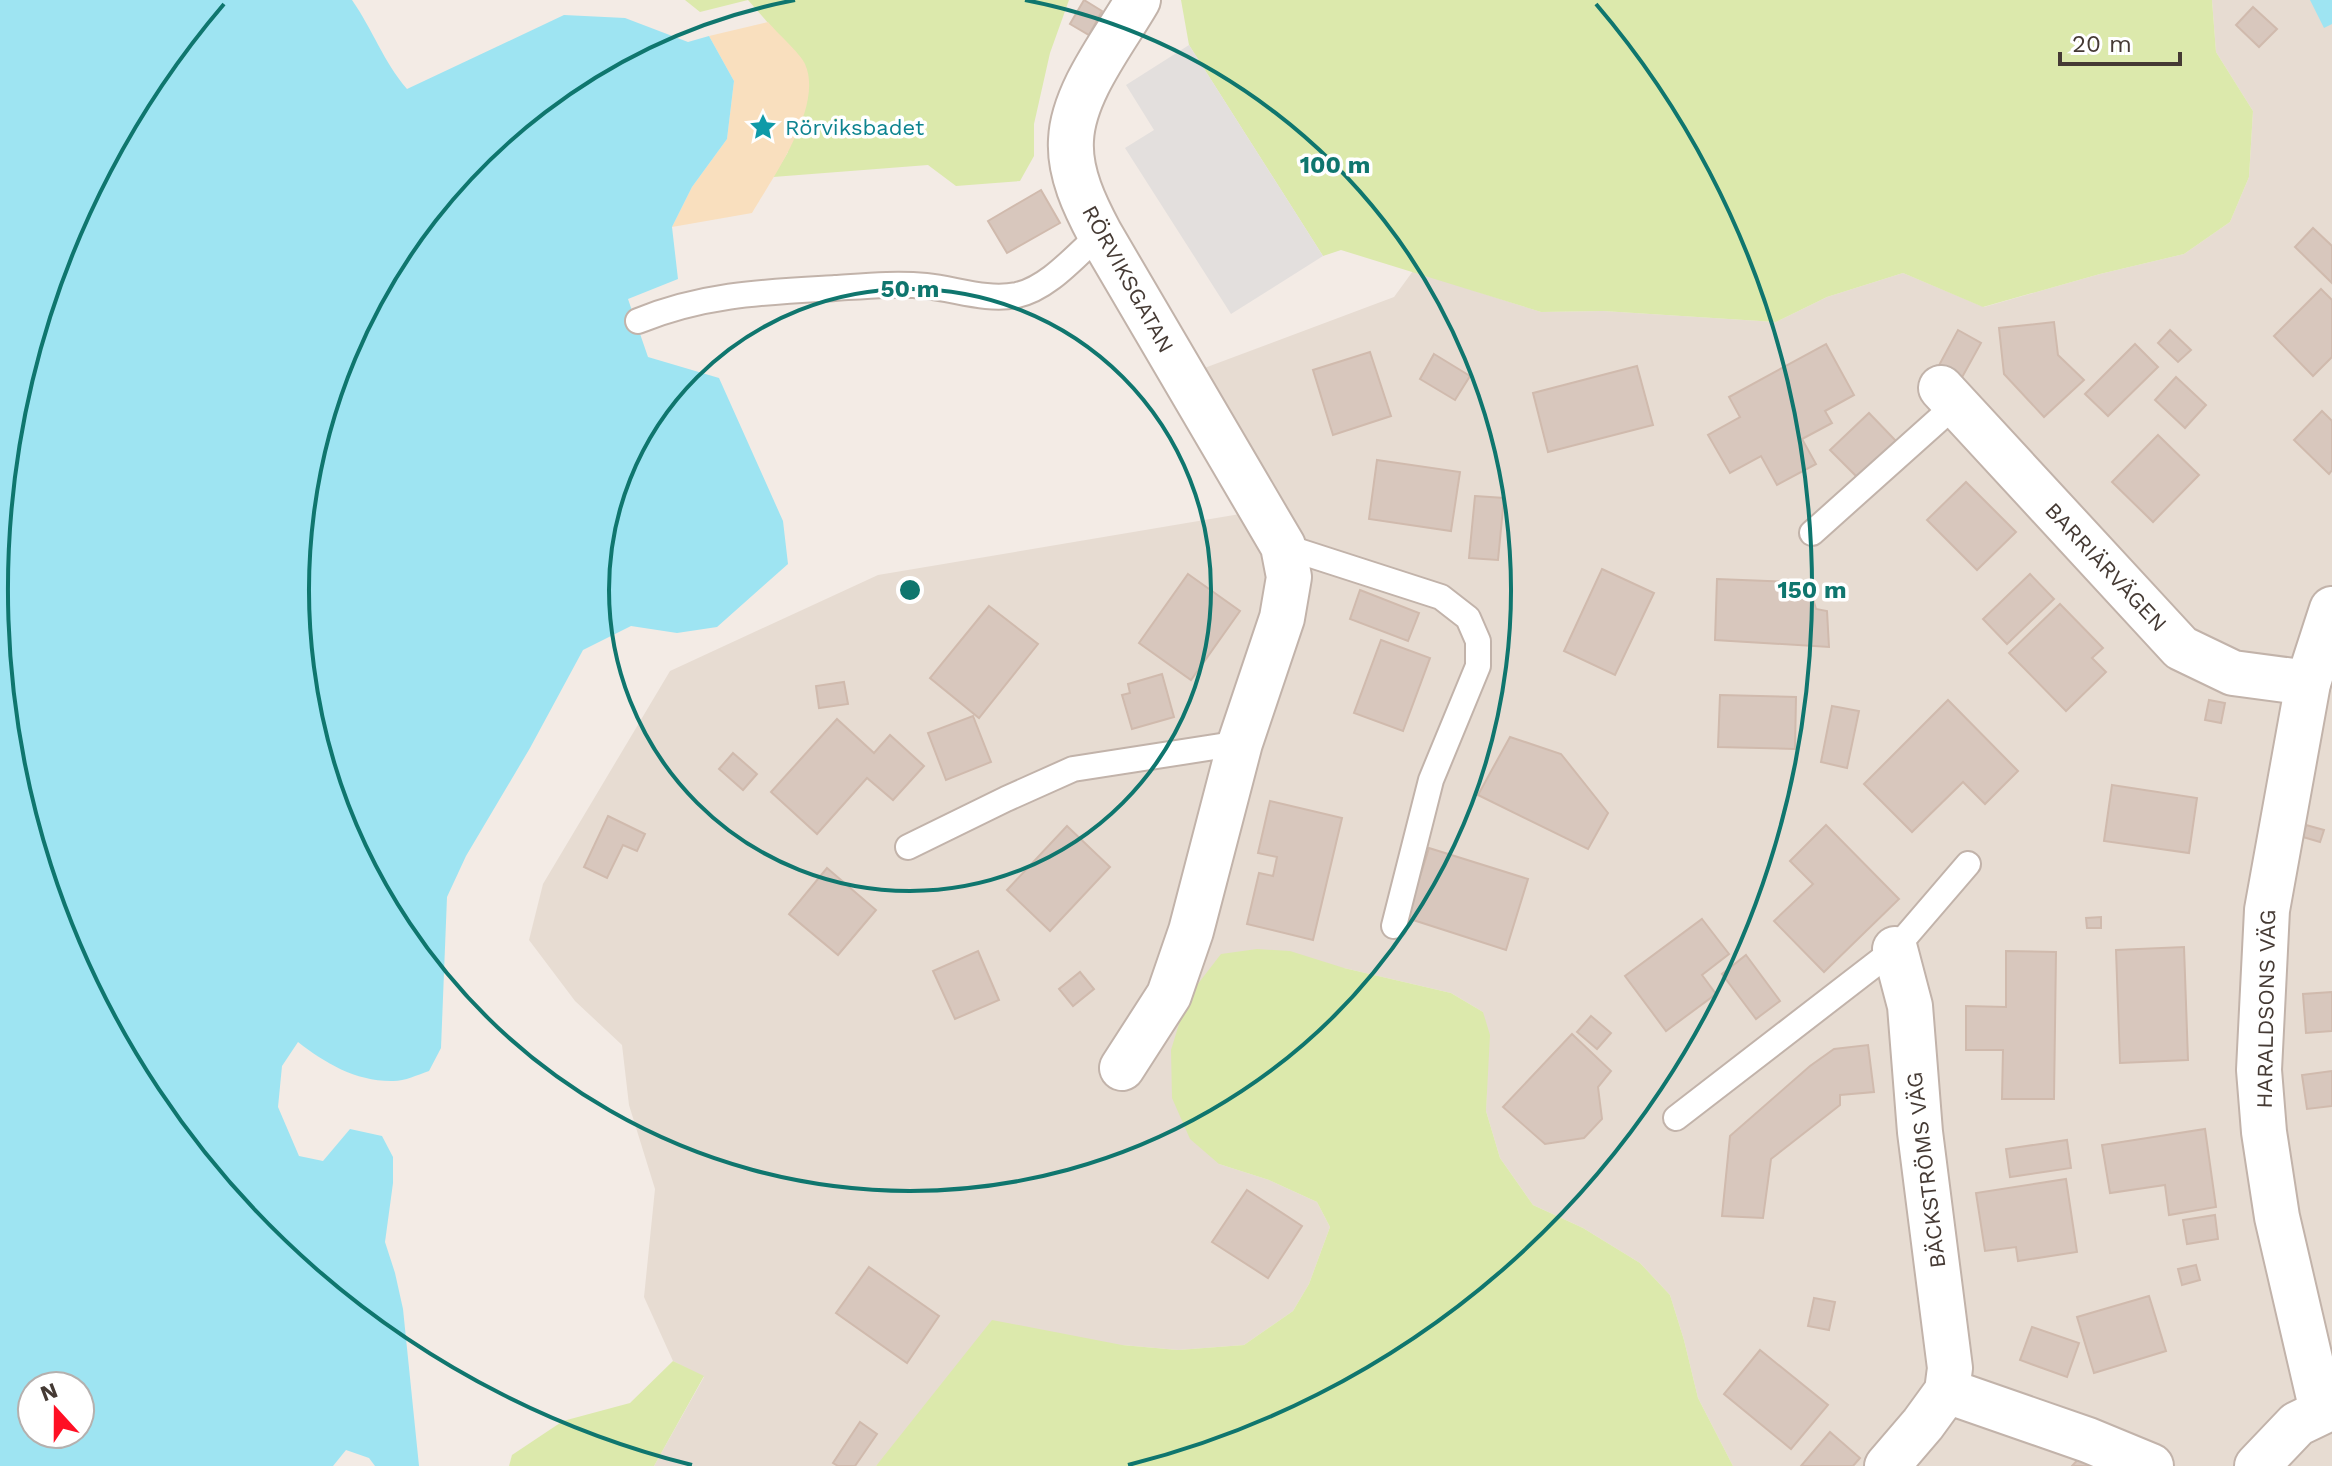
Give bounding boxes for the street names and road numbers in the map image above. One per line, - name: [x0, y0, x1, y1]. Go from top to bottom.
- street label: RÖRVIKSGATAN: [1077, 201, 1179, 357]
- street label: BARRIÄRVÄGEN: [2040, 498, 2172, 636]
- street label: HARALDSONS VÄG: [2252, 909, 2280, 1109]
- street label: BÄCKSTRÖMS VÄG: [1902, 1070, 1950, 1270]

